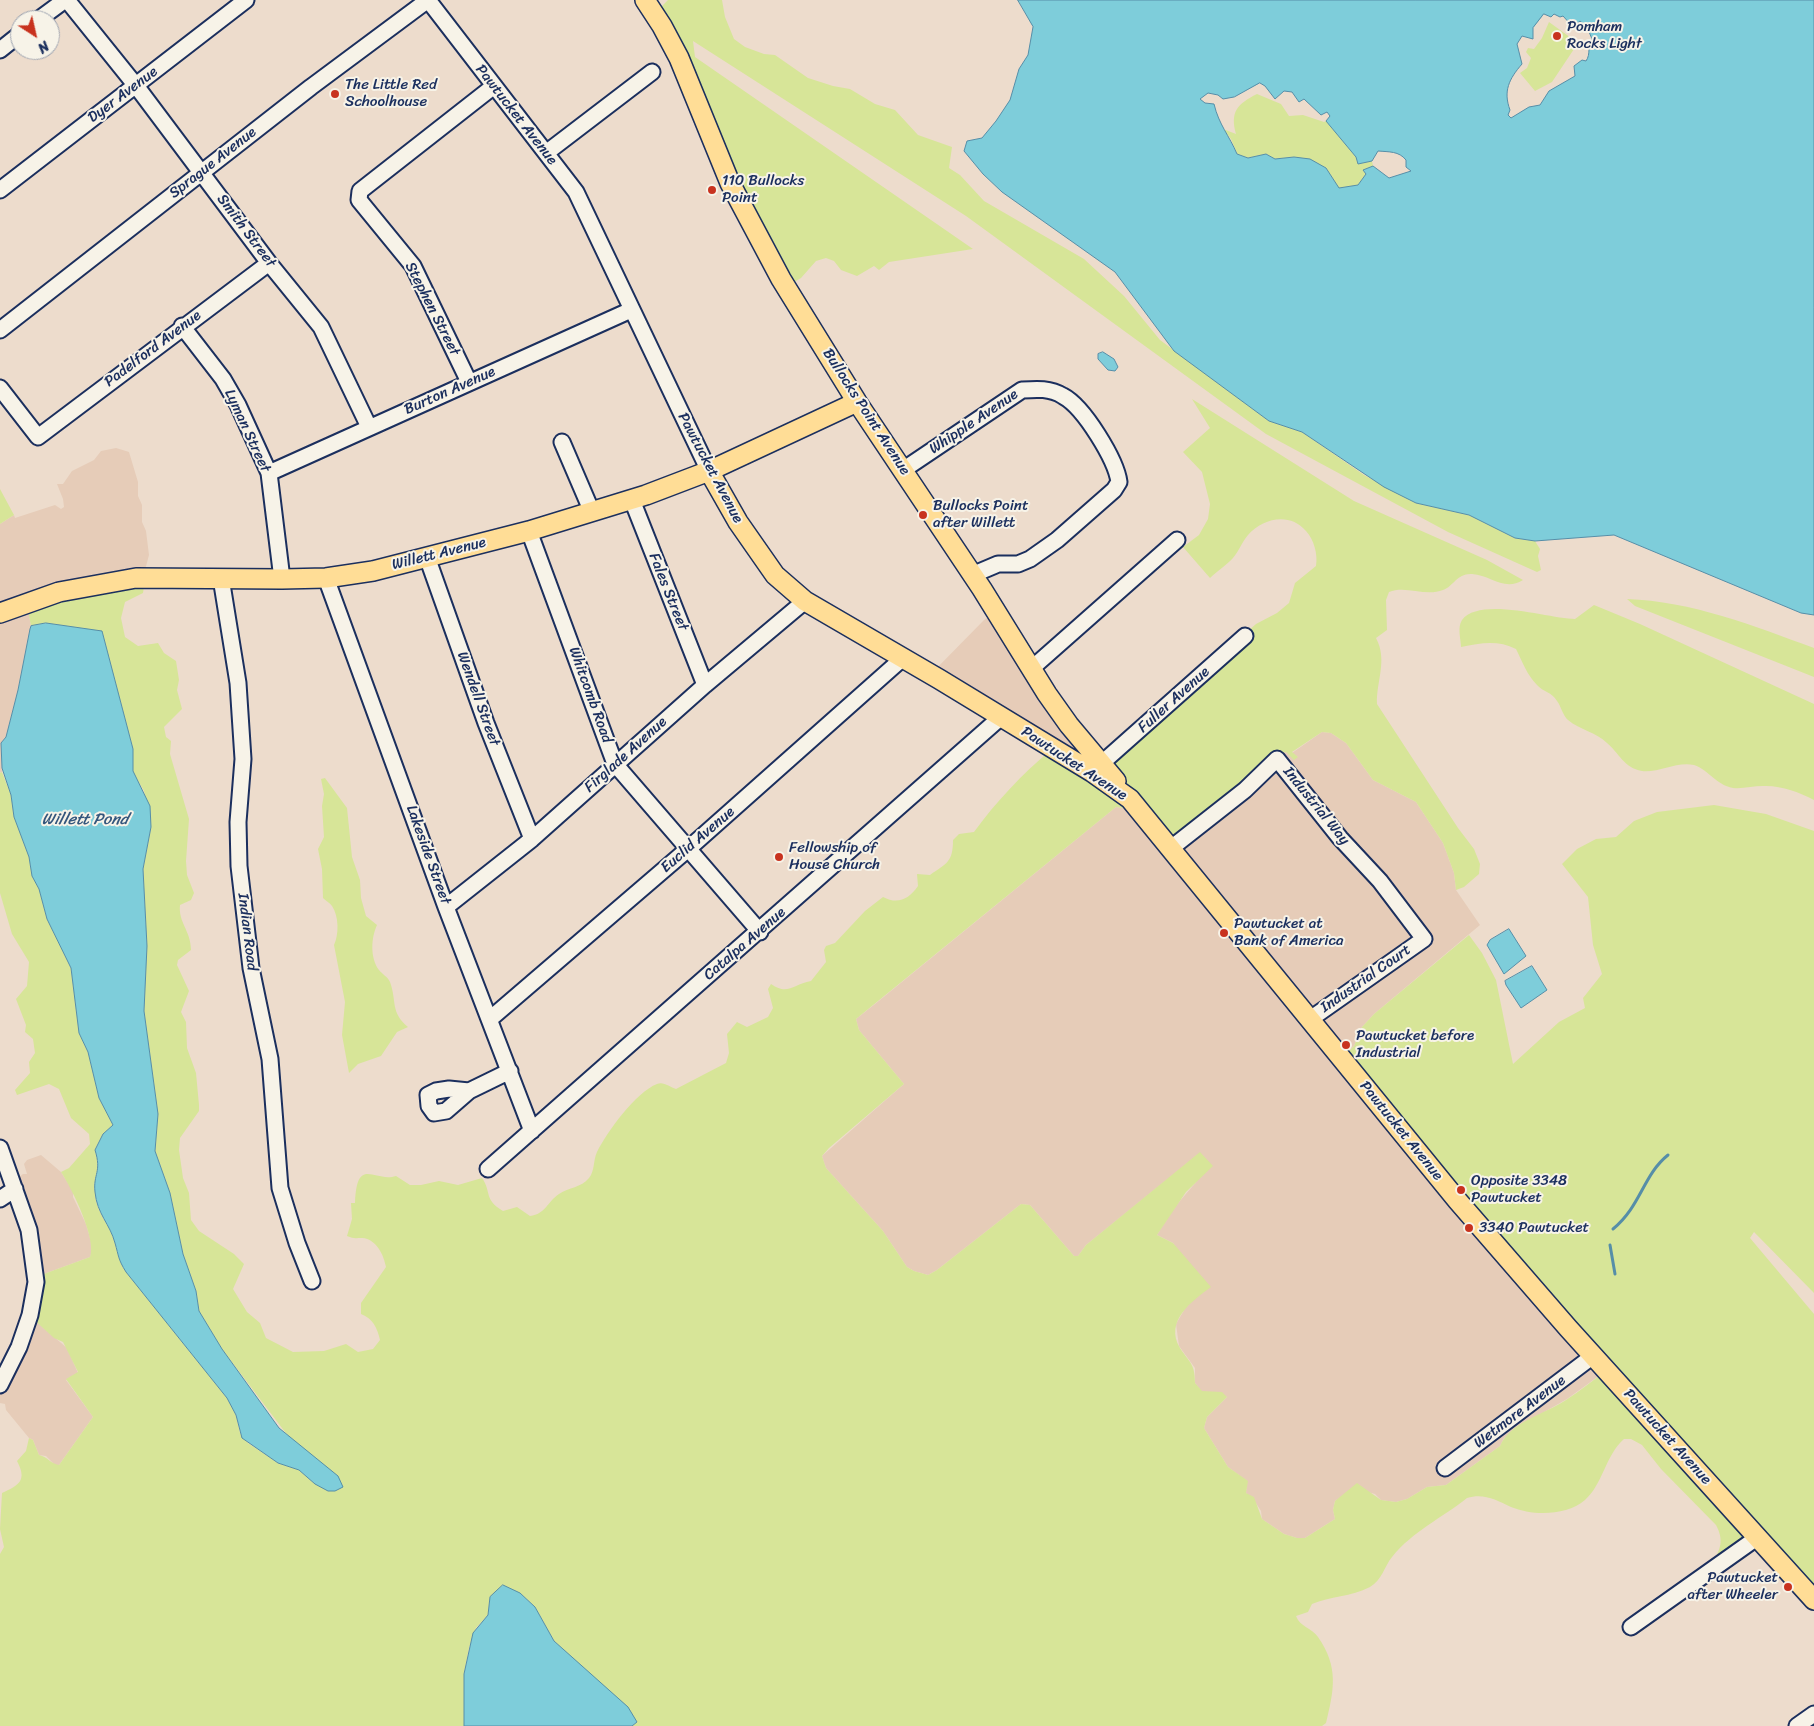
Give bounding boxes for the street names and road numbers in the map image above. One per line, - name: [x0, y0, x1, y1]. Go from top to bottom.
- street label: Pawtucket Avenue: [471, 61, 561, 169]
- street label: Dyer Avenue: [85, 63, 161, 127]
- street label: Sprague Avenue: [166, 123, 260, 203]
- street label: Smith Street: [213, 191, 279, 271]
- street label: Stephen Street: [401, 259, 463, 359]
- street label: Padelford Avenue: [101, 307, 205, 391]
- street label: Bullocks Point Avenue: [818, 345, 914, 479]
- street label: Burton Avenue: [402, 363, 498, 419]
- street label: Whipple Avenue: [926, 386, 1022, 458]
- street label: Lyman Street: [220, 387, 274, 475]
- street label: Pawtucket Avenue: [673, 410, 747, 526]
- street label: Willett Avenue: [390, 534, 488, 574]
- street label: Fales Street: [644, 551, 692, 633]
- street label: Whitcomb Road: [564, 645, 616, 745]
- street label: Wendell Street: [453, 649, 503, 749]
- street label: Fuller Avenue: [1134, 663, 1214, 737]
- street label: Firglade Avenue: [581, 713, 671, 797]
- street label: Pawtucket Avenue: [1018, 723, 1130, 805]
- street label: Industrial Way: [1279, 763, 1353, 849]
- street label: Lakeside Street: [402, 803, 454, 907]
- street label: Euclid Avenue: [657, 803, 739, 877]
- street label: Indian Road: [233, 892, 261, 972]
- street label: Catalpa Avenue: [700, 904, 790, 984]
- street label: Industrial Court: [1317, 941, 1415, 1017]
- street label: Pawtucket Avenue: [1355, 1078, 1447, 1184]
- street label: Wetmore Avenue: [1471, 1372, 1569, 1452]
- street label: Pawtucket Avenue: [1619, 1385, 1715, 1489]

